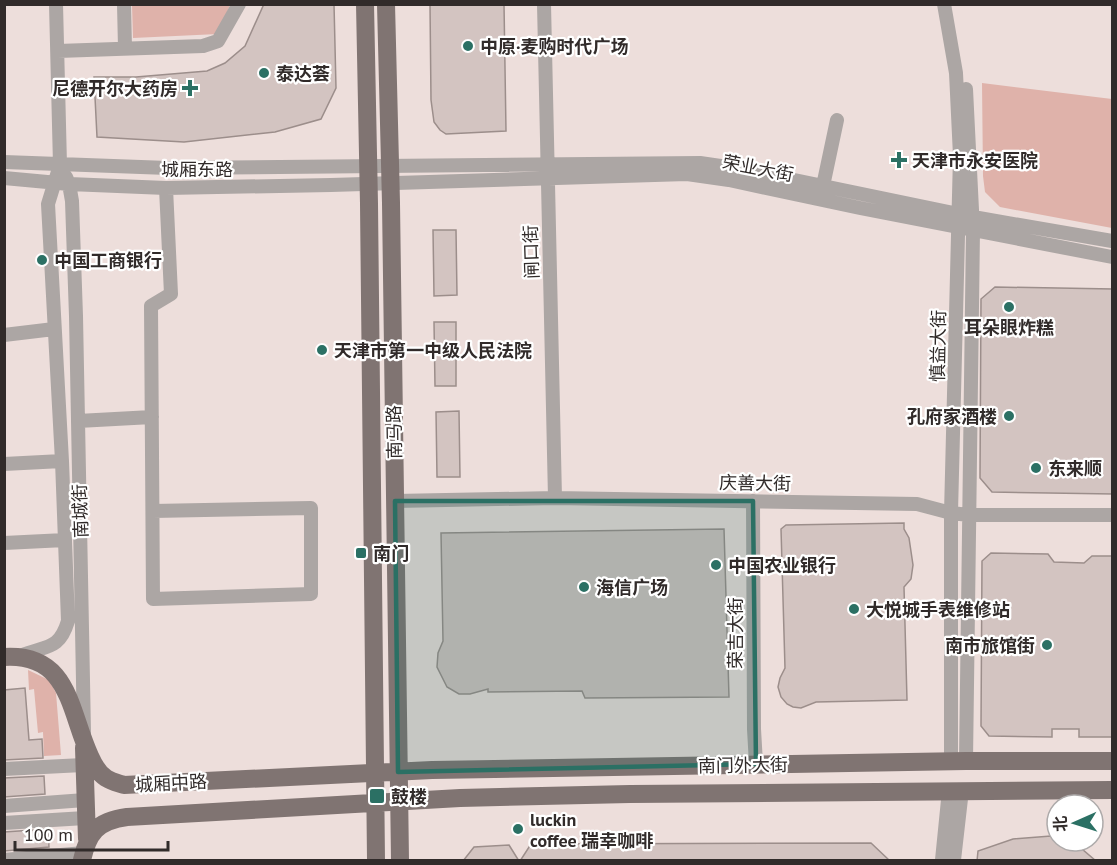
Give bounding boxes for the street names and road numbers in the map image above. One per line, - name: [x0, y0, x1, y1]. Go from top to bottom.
- street label: 荣业大街: [720, 150, 796, 186]
- street label: 城厢东路: [161, 158, 233, 181]
- street label: 闸口街: [519, 225, 543, 279]
- street label: 慎益大街: [926, 310, 950, 382]
- street label: 南马路: [382, 405, 406, 459]
- street label: 庆善大街: [719, 471, 791, 495]
- street label: 南城街: [68, 484, 92, 538]
- street label: 荣吉大街: [724, 597, 747, 669]
- street label: 南门外大街: [698, 753, 788, 777]
- street label: 城厢中路: [134, 770, 208, 796]

